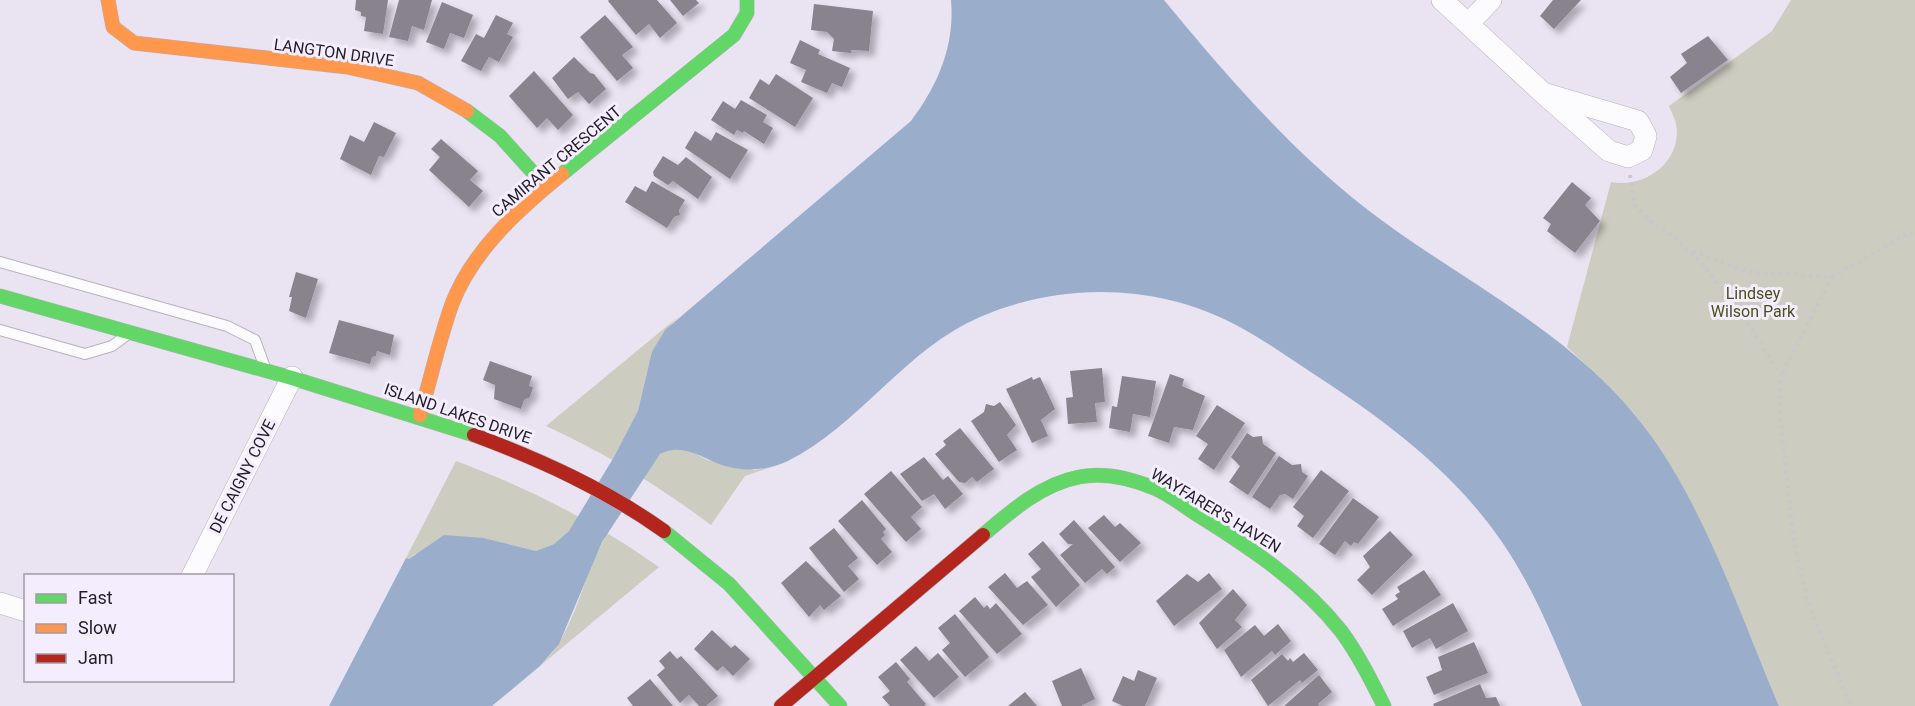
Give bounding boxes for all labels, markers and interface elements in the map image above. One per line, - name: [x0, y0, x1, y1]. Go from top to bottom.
- street label: LANGTON DRIVE: [273, 35, 395, 70]
- street label: CAMIRANT CRESCENT: [488, 101, 625, 221]
- park label: Lindsey Wilson Park: [1711, 284, 1796, 321]
- street label: ISLAND LAKES DRIVE: [382, 379, 534, 448]
- street label: DE CAIGNY COVE: [206, 416, 279, 536]
- street label: WAYFARER'S HAVEN: [1147, 464, 1284, 557]
- legend: [24, 574, 234, 682]
- text: Fast: [78, 587, 113, 608]
- text: Slow: [78, 617, 117, 638]
- text: Jam: [78, 647, 114, 668]

